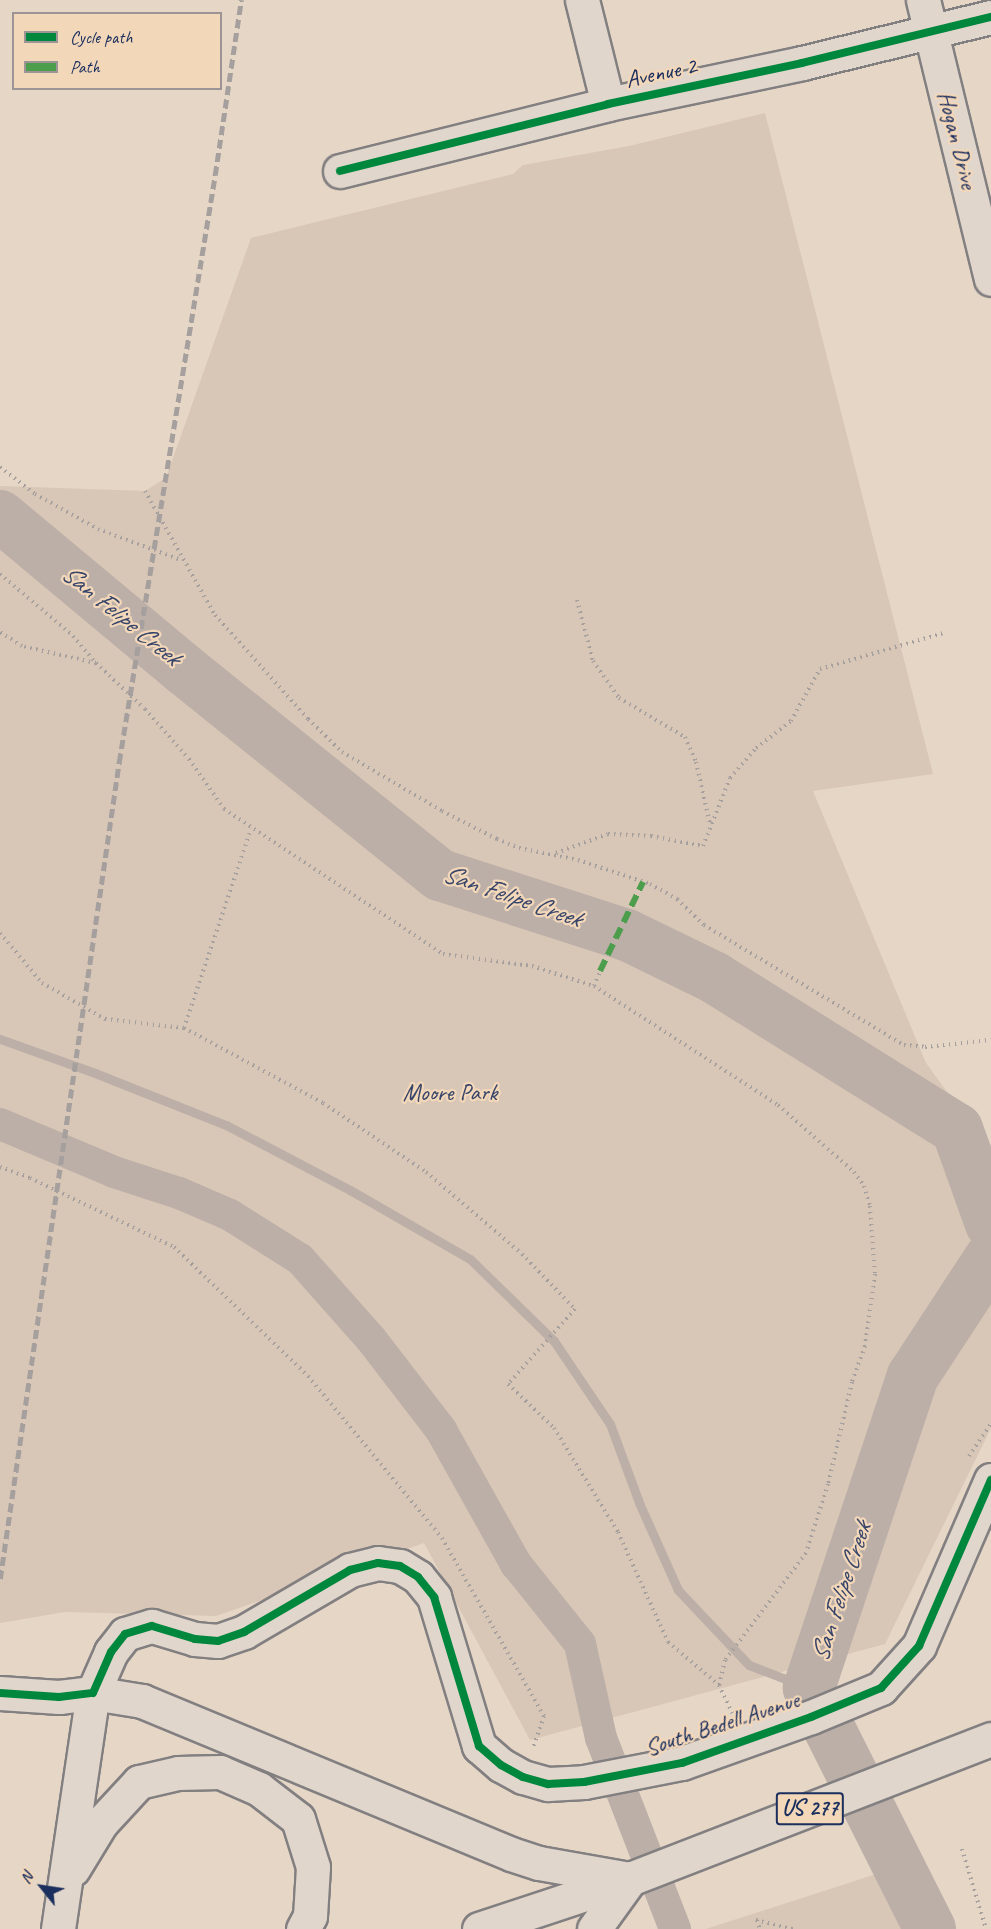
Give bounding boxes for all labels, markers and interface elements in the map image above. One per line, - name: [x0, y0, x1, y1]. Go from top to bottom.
- legend: [12, 12, 222, 90]
- text: Cycle path: [70, 26, 132, 48]
- street label: Avenue 2: [623, 51, 699, 95]
- text: Path: [70, 56, 100, 78]
- street label: Hogan Drive: [931, 88, 983, 192]
- water label: San Felipe Creek: [55, 558, 187, 672]
- water label: San Felipe Creek: [439, 858, 585, 934]
- park label: Moore Park: [403, 1079, 497, 1107]
- water label: San Felipe Creek: [804, 1519, 878, 1665]
- street label: South Bedell Avenue: [641, 1686, 803, 1762]
- road number: US 277: [776, 1790, 844, 1828]
- north arrow: [12, 1857, 72, 1917]
- text: N: [15, 1869, 38, 1887]

